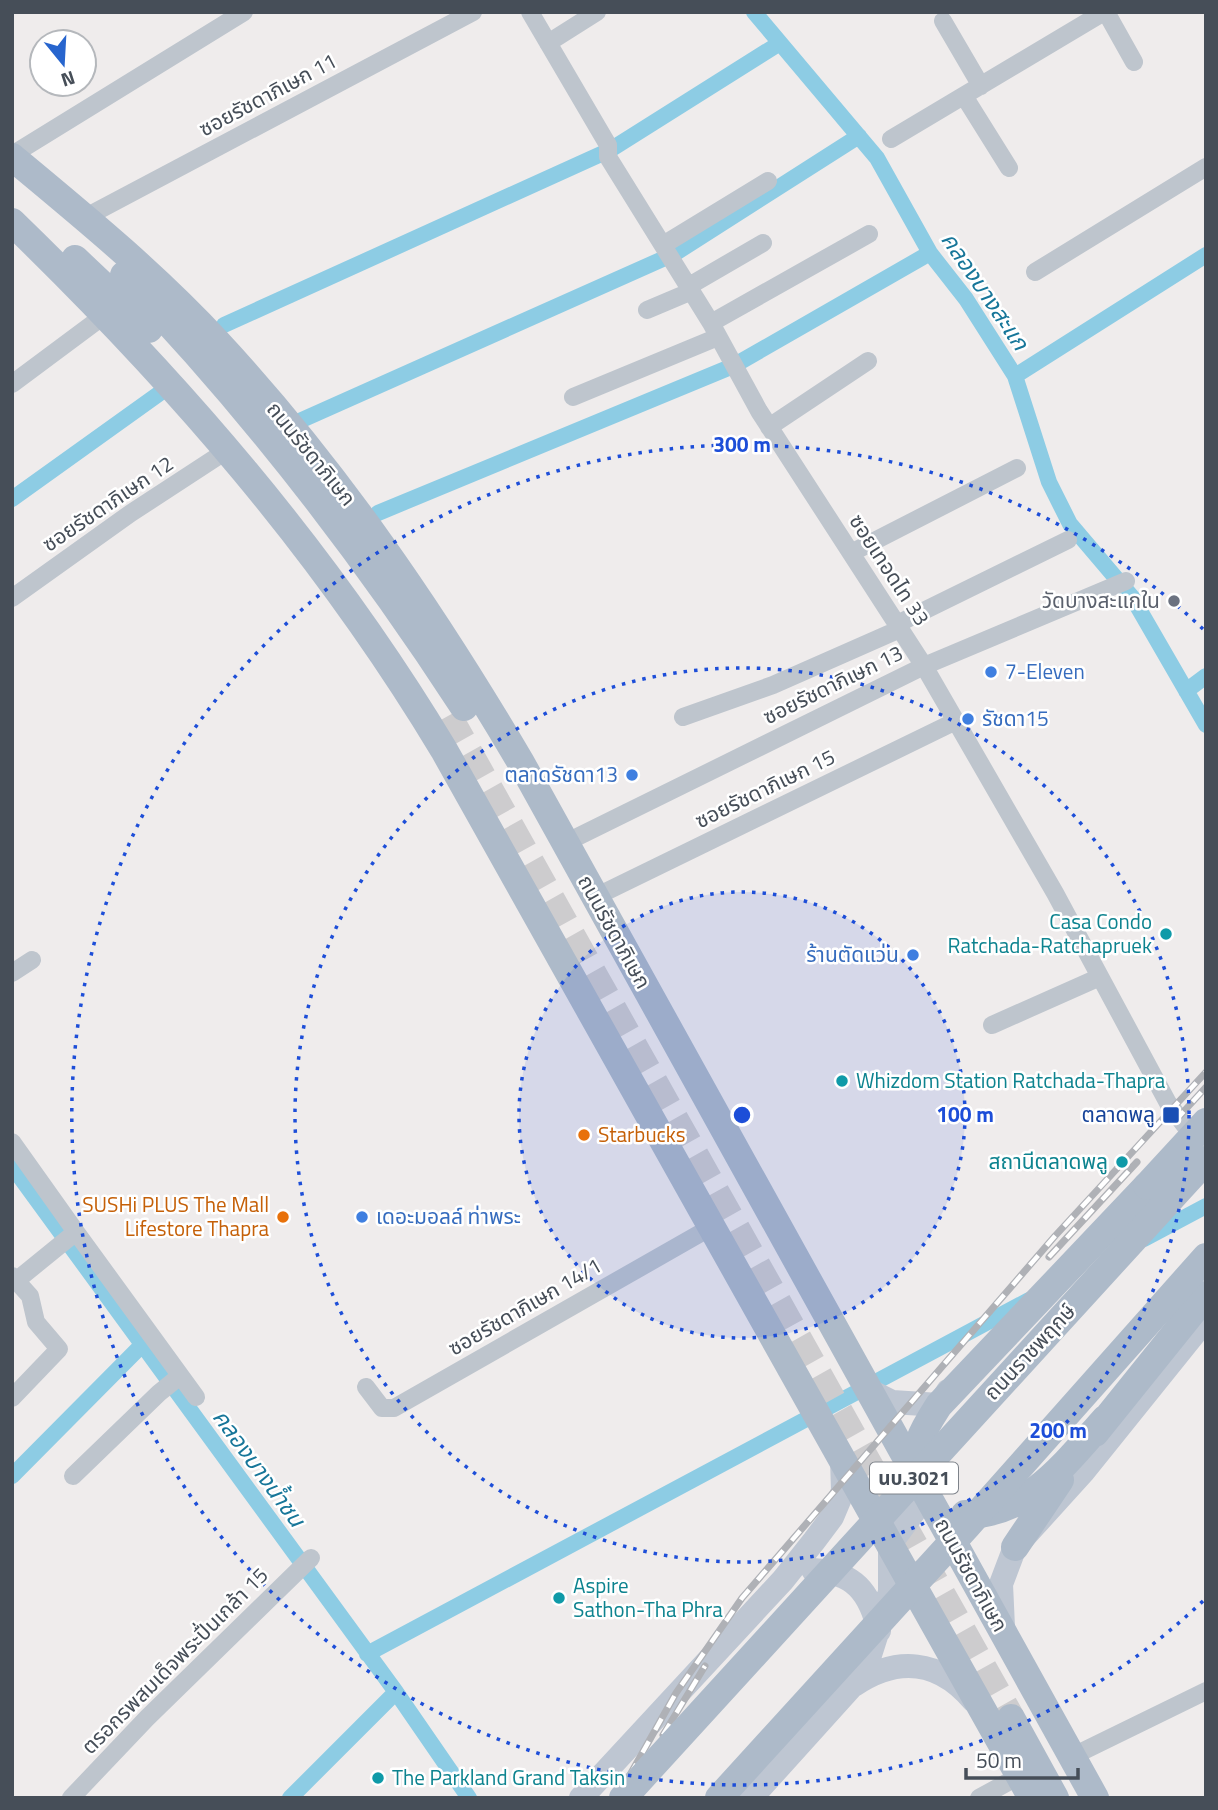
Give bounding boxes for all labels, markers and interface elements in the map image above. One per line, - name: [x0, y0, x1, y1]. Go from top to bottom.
- north arrow: [28, 28, 98, 98]
- street label: ซอยรัชดาภิเษก 11: [193, 44, 342, 144]
- text: N: [58, 64, 79, 95]
- water label: คลองบางสะแก: [933, 224, 1039, 358]
- street label: ถนนรัชดาภิเษก: [260, 394, 364, 513]
- text: 300 m: [713, 428, 771, 460]
- street label: ซอยรัชดาภิเษก 12: [35, 447, 180, 559]
- street label: ซอยเทอดไท 33: [842, 507, 938, 632]
- place label: วัดบางสะแกใน: [1042, 584, 1160, 616]
- marker: วัดบางสะแกใน: [1166, 593, 1182, 609]
- street label: ซอยรัชดาภิเษก 13: [757, 636, 908, 732]
- place label: 7-Eleven: [1005, 655, 1085, 687]
- marker: 7-Eleven: [983, 664, 999, 680]
- place label: รัชดา15: [982, 702, 1049, 734]
- marker: รัชดา15: [960, 711, 976, 727]
- street label: ซอยรัชดาภิเษก 15: [689, 740, 840, 836]
- place label: ตลาดรัชดา13: [504, 758, 618, 790]
- marker: ตลาดรัชดา13: [624, 767, 640, 783]
- street label: ถนนรัชดาภิเษก: [570, 869, 659, 995]
- place label: Casa Condo Ratchada-Ratchapruek: [947, 905, 1152, 961]
- marker: Casa Condo Ratchada-Ratchapruek: [1158, 926, 1174, 942]
- place label: ร้านตัดแว่น: [806, 938, 899, 970]
- marker: ร้านตัดแว่น: [905, 947, 921, 963]
- place label: Whizdom Station Ratchada-Thapra: [856, 1064, 1166, 1096]
- marker: Whizdom Station Ratchada-Thapra: [834, 1073, 850, 1089]
- text: 100 m: [936, 1098, 994, 1130]
- place label: ตลาดพลู: [1082, 1098, 1155, 1130]
- centre of rings: [730, 1103, 754, 1127]
- marker: ตลาดพลู: [1161, 1105, 1181, 1125]
- place label: Starbucks: [598, 1118, 686, 1150]
- marker: Starbucks: [576, 1127, 592, 1143]
- place label: สถานีตลาดพลู: [989, 1145, 1108, 1177]
- marker: สถานีตลาดพลู: [1114, 1154, 1130, 1170]
- place label: SUSHi PLUS The Mall Lifestore Thapra: [82, 1188, 269, 1244]
- place label: เดอะมอลล์ ท่าพระ: [376, 1200, 521, 1232]
- marker: SUSHi PLUS The Mall Lifestore Thapra: [275, 1209, 291, 1225]
- marker: เดอะมอลล์ ท่าพระ: [354, 1209, 370, 1225]
- street label: ซอยรัชดาภิเษก 14/1: [442, 1249, 607, 1363]
- street label: ถนนราชพฤกษ์: [976, 1296, 1083, 1407]
- water label: คลองบางน้ำชน: [205, 1401, 315, 1536]
- text: 200 m: [1029, 1414, 1087, 1446]
- road number: นบ.3021: [870, 1462, 958, 1494]
- street label: ถนนรัชดาภิเษก: [927, 1512, 1016, 1638]
- street label: ตรอกรพสมเด็จพระปื่นเกล้า 15: [74, 1560, 275, 1761]
- place label: Aspire Sathon-Tha Phra: [573, 1569, 723, 1625]
- marker: Aspire Sathon-Tha Phra: [551, 1590, 567, 1606]
- scale bar: [966, 1736, 1078, 1780]
- text: 50 m: [976, 1744, 1022, 1776]
- place label: The Parkland Grand Taksin: [392, 1761, 625, 1793]
- marker: The Parkland Grand Taksin: [370, 1770, 386, 1786]

